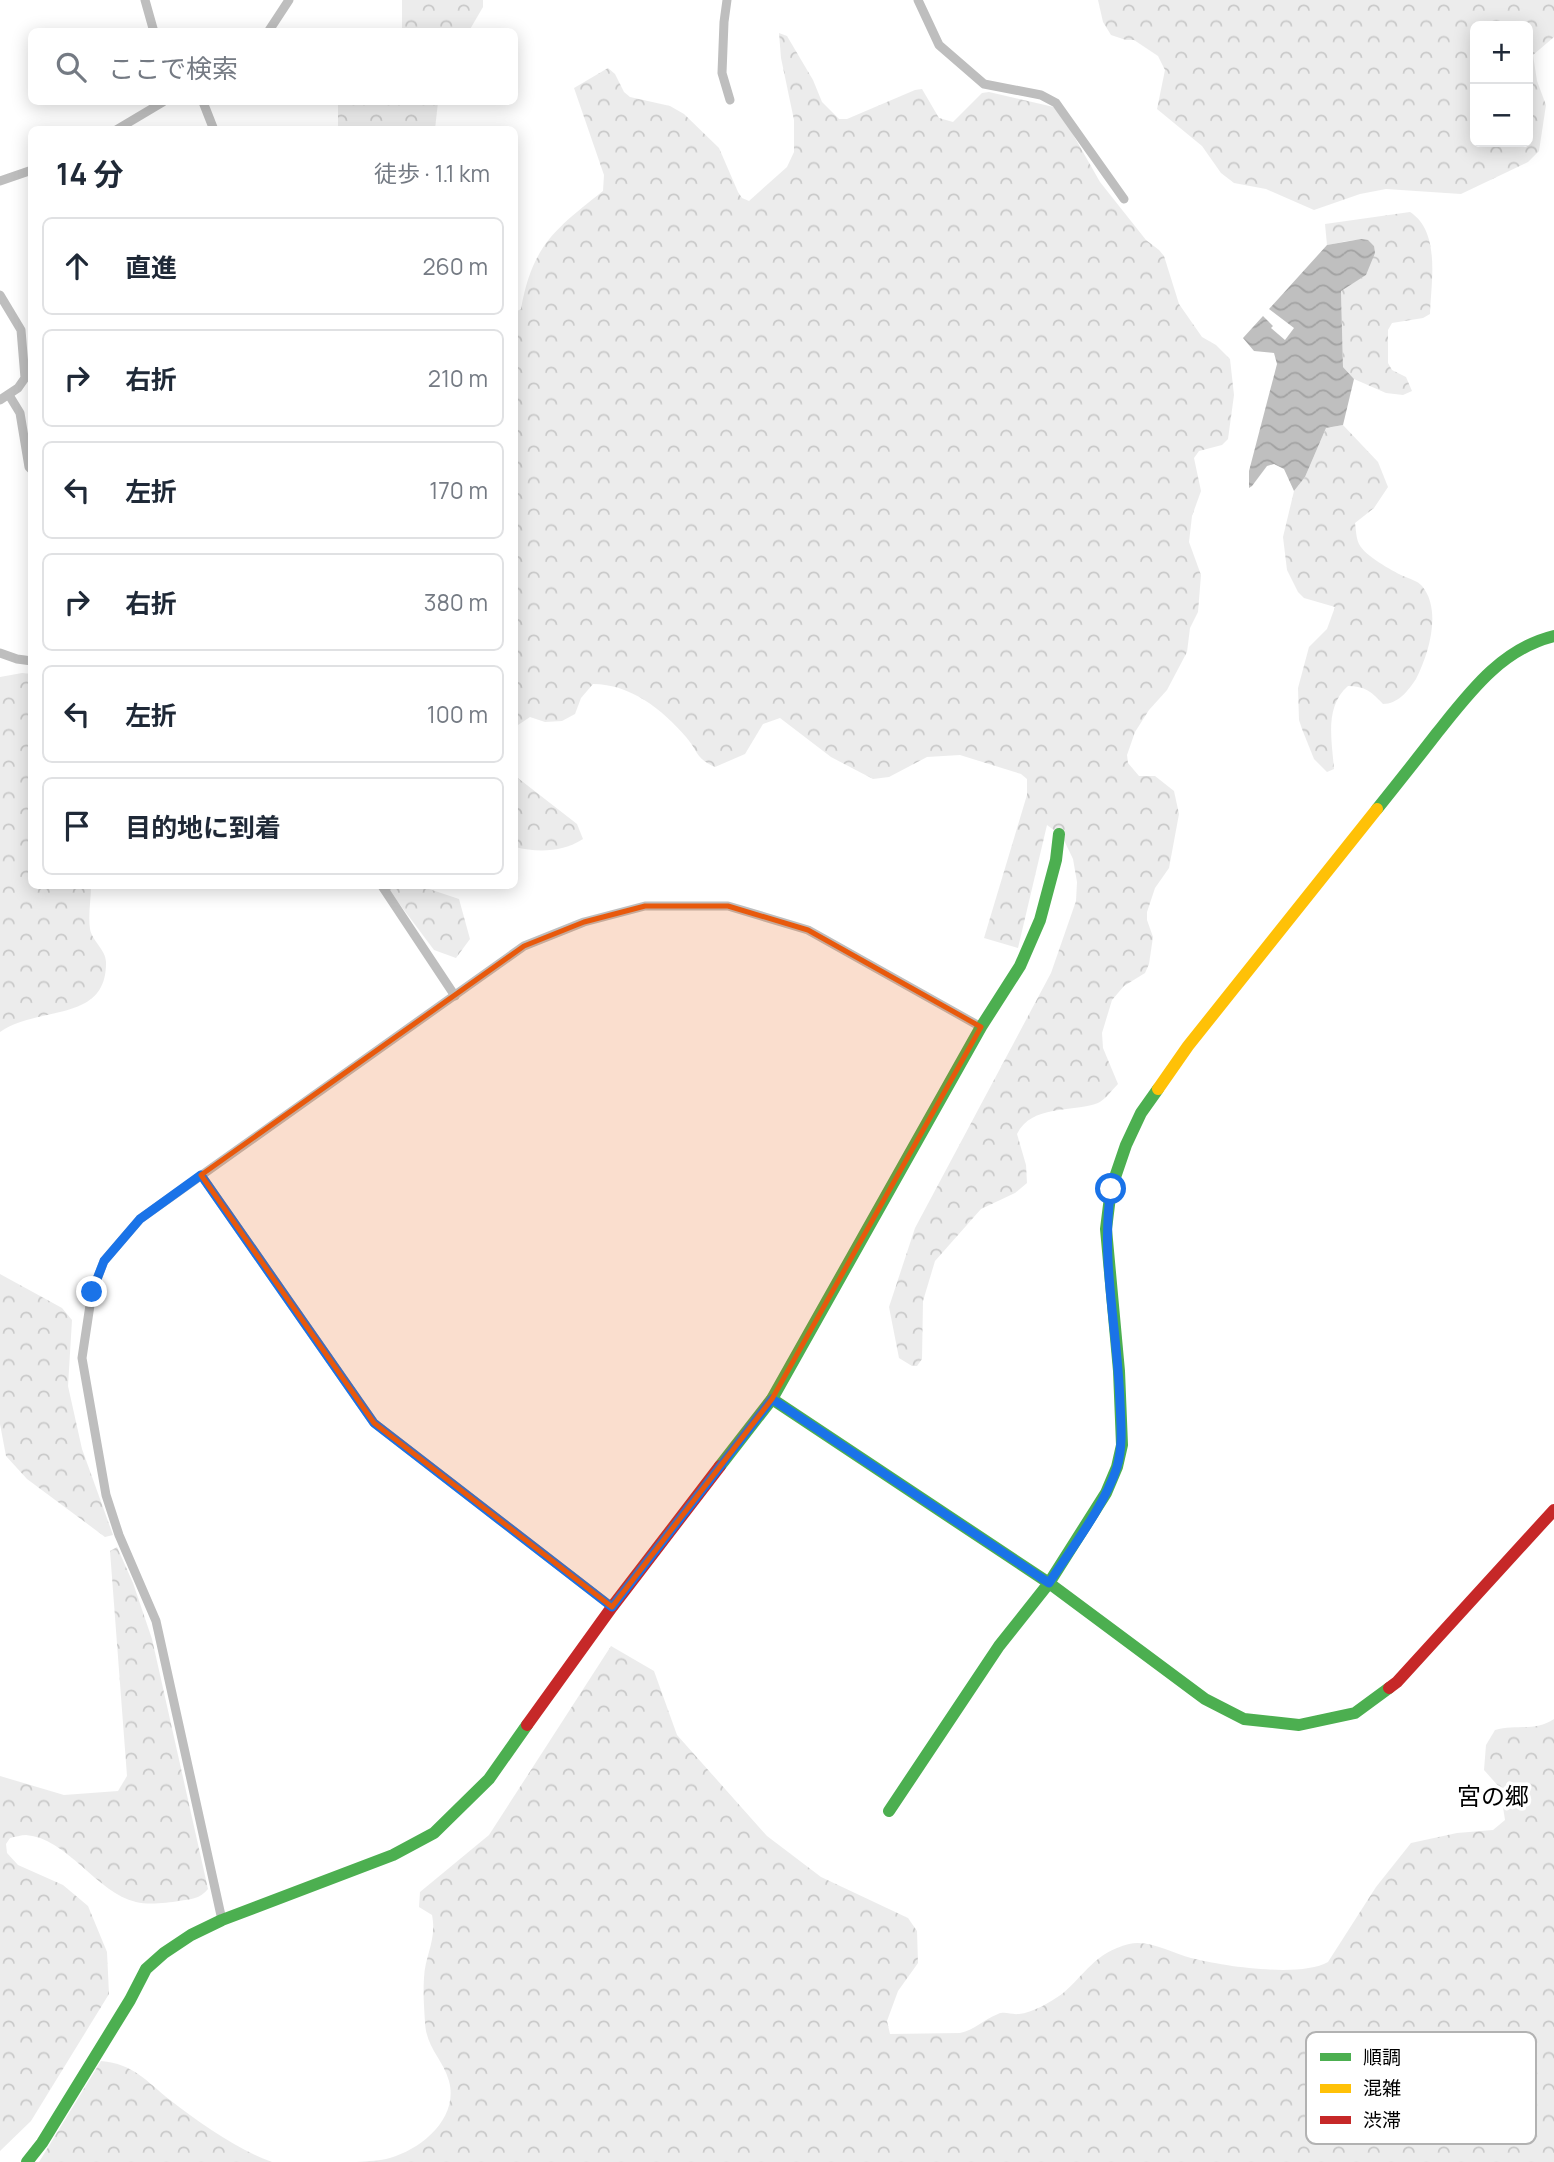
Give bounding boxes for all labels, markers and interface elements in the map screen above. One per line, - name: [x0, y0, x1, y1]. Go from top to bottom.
- map controls: [1470, 21, 1533, 147]
- button: +: [1470, 21, 1533, 84]
- search box: [28, 28, 518, 105]
- icon: search: [52, 48, 90, 86]
- text: ここで検索: [108, 50, 238, 86]
- button: −: [1470, 84, 1533, 147]
- text: 14 分: [56, 153, 123, 194]
- text: 徒歩 · 1.1 km: [374, 157, 490, 189]
- icon: ahead: [58, 247, 96, 285]
- text: 直進: [125, 249, 177, 285]
- text: 260 m: [422, 250, 488, 282]
- icon: right: [58, 359, 96, 397]
- text: 右折: [125, 361, 177, 397]
- text: 210 m: [428, 362, 488, 394]
- icon: left: [58, 471, 96, 509]
- text: 左折: [125, 473, 177, 509]
- text: 170 m: [429, 474, 488, 506]
- icon: right: [58, 583, 96, 621]
- text: 右折: [125, 585, 177, 621]
- text: 380 m: [424, 586, 488, 618]
- icon: left: [58, 695, 96, 733]
- text: 左折: [125, 697, 177, 733]
- text: 100 m: [427, 698, 488, 730]
- icon: arrive: [58, 807, 96, 845]
- text: 目的地に到着: [125, 809, 281, 845]
- route start: [1095, 1173, 1126, 1204]
- route end: [76, 1276, 107, 1307]
- district label: 宮の郷: [1457, 1779, 1529, 1812]
- legend: [1306, 2032, 1536, 2144]
- text: 順調: [1363, 2044, 1401, 2070]
- text: 混雑: [1363, 2075, 1401, 2101]
- text: 渋滞: [1363, 2107, 1401, 2133]

